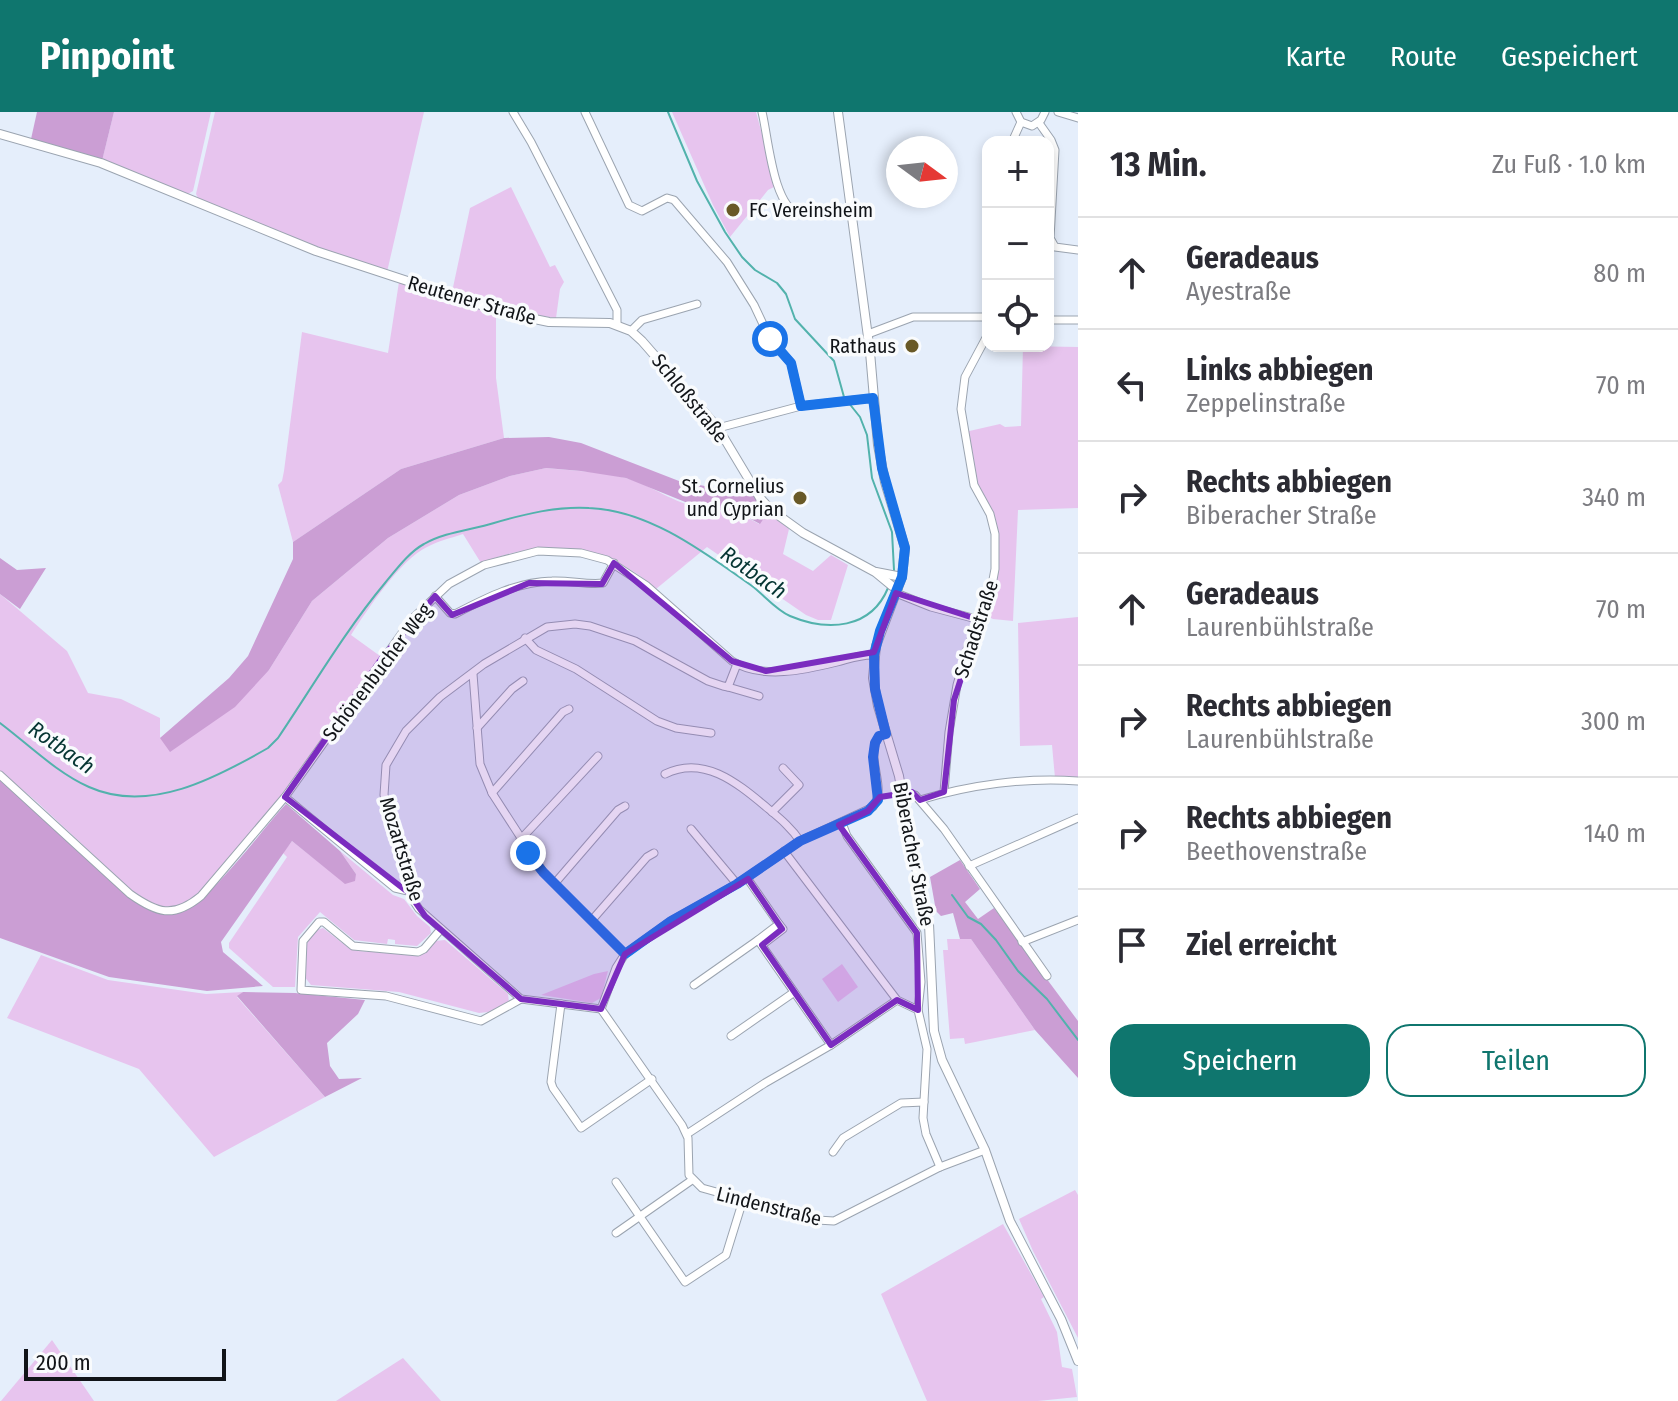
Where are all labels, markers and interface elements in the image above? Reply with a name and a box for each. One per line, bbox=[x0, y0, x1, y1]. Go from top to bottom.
text: Pinpoint bbox=[40, 33, 174, 79]
text: Karte bbox=[1285, 40, 1346, 73]
text: Route bbox=[1390, 40, 1457, 73]
text: Gespeichert bbox=[1501, 40, 1638, 73]
north arrow bbox=[886, 136, 958, 208]
map controls bbox=[982, 136, 1054, 352]
button: + bbox=[982, 136, 1054, 208]
text: 13 Min. bbox=[1110, 144, 1206, 185]
text: Zu Fuß · 1.0 km bbox=[1492, 149, 1646, 180]
place label: FC Vereinsheim bbox=[749, 198, 873, 222]
marker: FC Vereinsheim bbox=[724, 201, 742, 219]
button: − bbox=[982, 208, 1054, 280]
text: Geradeaus bbox=[1186, 240, 1319, 276]
icon: ahead bbox=[1110, 251, 1154, 295]
text: 80 m bbox=[1593, 258, 1646, 289]
street label: Reutener Straße bbox=[405, 270, 539, 330]
text: Ayestraße bbox=[1186, 276, 1291, 307]
button: locate bbox=[982, 280, 1054, 352]
route start bbox=[752, 321, 788, 357]
place label: Rathaus bbox=[830, 334, 896, 358]
marker: Rathaus bbox=[903, 337, 921, 355]
street label: Schloßstraße bbox=[647, 349, 733, 447]
text: Links abbiegen bbox=[1186, 352, 1374, 388]
icon: left bbox=[1110, 363, 1154, 407]
text: 70 m bbox=[1596, 370, 1646, 401]
text: Zeppelinstraße bbox=[1186, 388, 1346, 419]
text: Rechts abbiegen bbox=[1186, 464, 1392, 500]
place label: St. Cornelius und Cyprian bbox=[682, 474, 784, 521]
icon: right bbox=[1110, 475, 1154, 519]
text: 340 m bbox=[1582, 482, 1646, 513]
marker: St. Cornelius und Cyprian bbox=[791, 489, 809, 507]
text: Biberacher Straße bbox=[1186, 500, 1376, 531]
water label: Rotbach bbox=[716, 540, 792, 605]
text: Geradeaus bbox=[1186, 576, 1319, 612]
street label: Schadstraße bbox=[949, 577, 1003, 681]
icon: ahead bbox=[1110, 587, 1154, 631]
text: 70 m bbox=[1596, 594, 1646, 625]
street label: Schönenbucher Weg bbox=[317, 598, 437, 746]
text: Laurenbühlstraße bbox=[1186, 612, 1374, 643]
text: Rechts abbiegen bbox=[1186, 688, 1392, 724]
icon: right bbox=[1110, 699, 1154, 743]
text: 300 m bbox=[1581, 706, 1646, 737]
water label: Rotbach bbox=[24, 715, 100, 780]
text: Laurenbühlstraße bbox=[1186, 724, 1374, 755]
street label: Biberacher Straße bbox=[888, 780, 940, 928]
street label: Mozartstraße bbox=[375, 794, 429, 904]
text: Rechts abbiegen bbox=[1186, 800, 1392, 836]
icon: right bbox=[1110, 811, 1154, 855]
text: 140 m bbox=[1584, 818, 1646, 849]
route end bbox=[510, 835, 546, 871]
text: Beethovenstraße bbox=[1186, 836, 1367, 867]
icon: arrive bbox=[1110, 923, 1154, 967]
text: Ziel erreicht bbox=[1186, 927, 1337, 963]
button: Speichern bbox=[1110, 1024, 1370, 1097]
button: Teilen bbox=[1386, 1024, 1646, 1097]
street label: Lindenstraße bbox=[714, 1181, 824, 1231]
scale bar bbox=[24, 1345, 226, 1381]
text: 200 m bbox=[36, 1349, 91, 1376]

